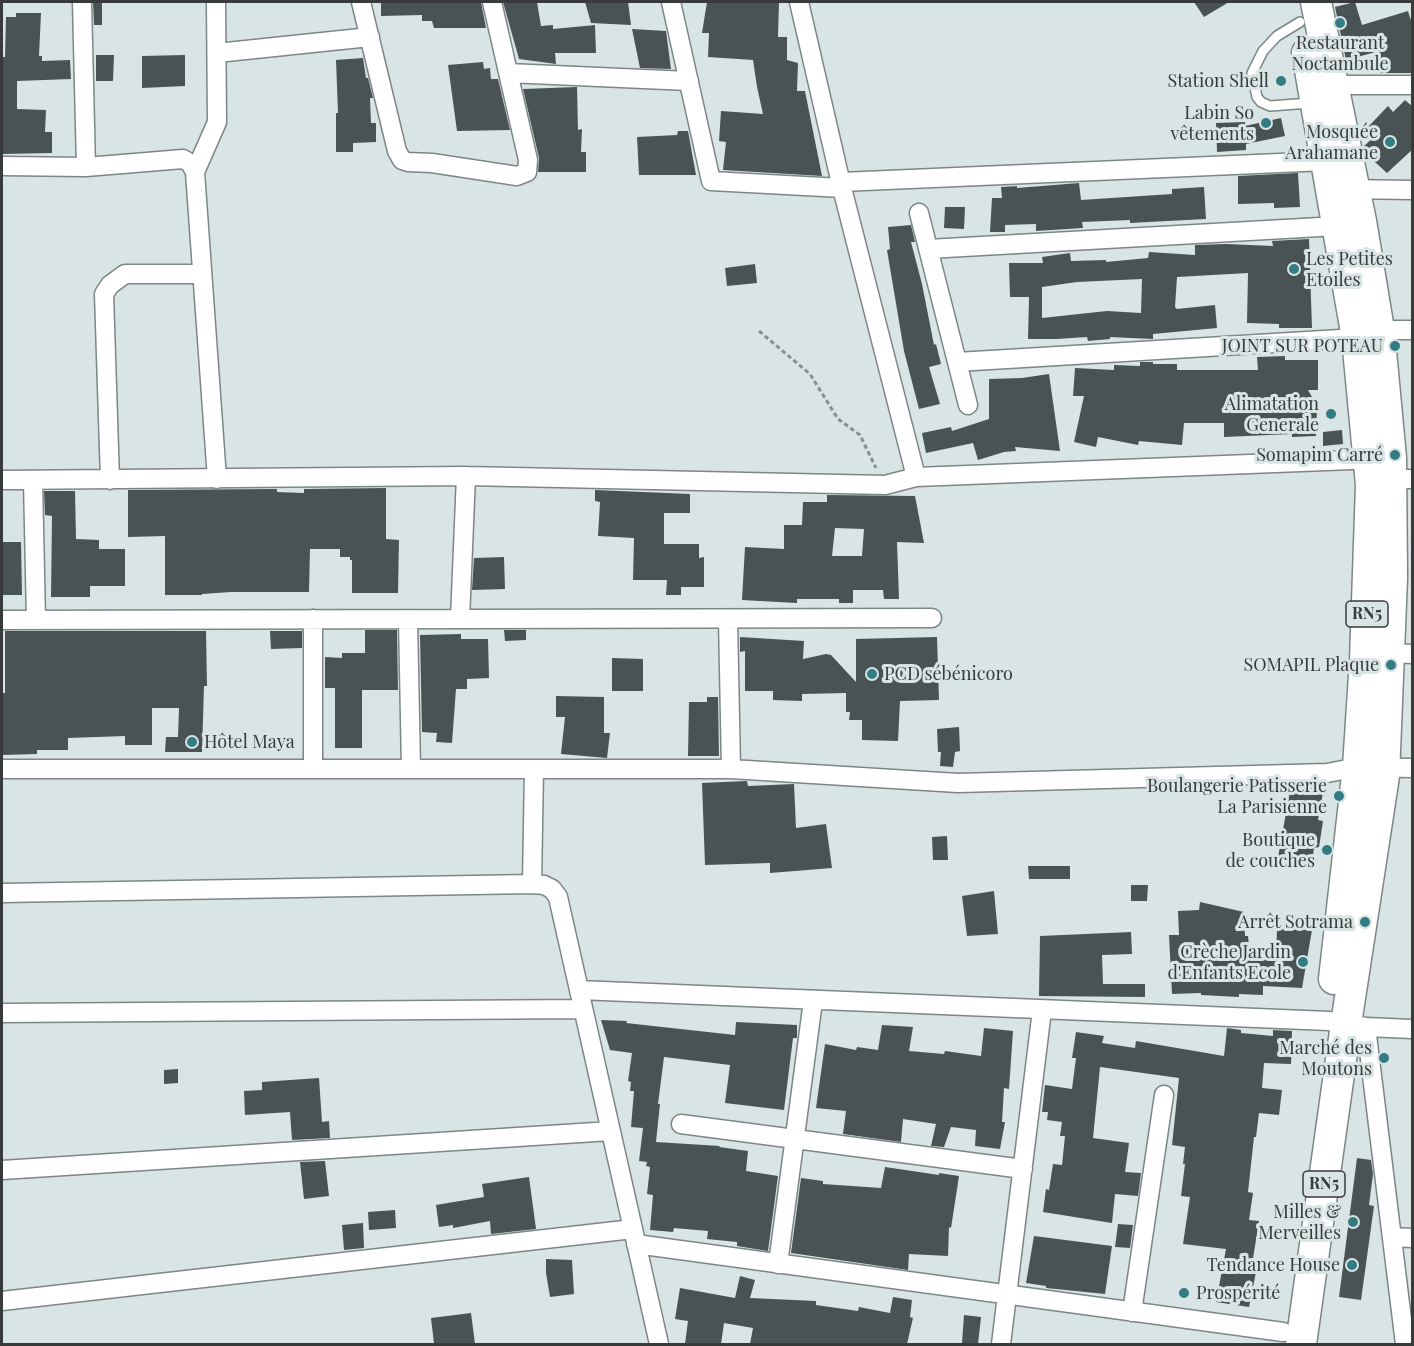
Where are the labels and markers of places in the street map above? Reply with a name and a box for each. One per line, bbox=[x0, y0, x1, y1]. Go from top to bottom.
marker: Restaurant Noctambule bbox=[1333, 16, 1347, 30]
place label: Restaurant Noctambule bbox=[1292, 32, 1388, 74]
place label: Station Shell bbox=[1167, 70, 1269, 92]
marker: Station Shell bbox=[1274, 74, 1288, 88]
place label: Labin So vêtements bbox=[1171, 102, 1254, 144]
marker: Labin So vêtements bbox=[1259, 116, 1273, 130]
place label: Mosquée Arahamane bbox=[1285, 121, 1378, 164]
marker: Mosquée Arahamane bbox=[1383, 135, 1397, 149]
place label: Les Petites Etoiles bbox=[1306, 248, 1393, 290]
marker: Les Petites Etoiles bbox=[1287, 262, 1301, 276]
place label: JOINT SUR POTEAU bbox=[1222, 335, 1383, 357]
marker: JOINT SUR POTEAU bbox=[1388, 339, 1402, 353]
place label: Alimatation Generale bbox=[1225, 393, 1319, 436]
marker: Alimatation Generale bbox=[1324, 407, 1338, 421]
place label: Somapim Carré bbox=[1256, 444, 1383, 466]
marker: Somapim Carré bbox=[1388, 448, 1402, 462]
place label: SOMAPIL Plaque bbox=[1244, 654, 1379, 676]
marker: SOMAPIL Plaque bbox=[1384, 658, 1398, 672]
place label: PCD sébénicoro bbox=[884, 663, 1013, 685]
marker: PCD sébénicoro bbox=[865, 667, 879, 681]
place label: Hôtel Maya bbox=[204, 731, 295, 753]
marker: Hôtel Maya bbox=[185, 735, 199, 749]
place label: Boulangerie Patisserie La Parisienne bbox=[1147, 775, 1327, 818]
marker: Boulangerie Patisserie La Parisienne bbox=[1332, 789, 1346, 803]
place label: Boutique de couches bbox=[1225, 829, 1315, 872]
marker: Boutique de couches bbox=[1320, 843, 1334, 857]
place label: Arrêt Sotrama bbox=[1238, 911, 1353, 933]
marker: Arrêt Sotrama bbox=[1358, 915, 1372, 929]
place label: Crèche Jardin d'Enfants Ecole bbox=[1167, 941, 1291, 984]
marker: Crèche Jardin d'Enfants Ecole bbox=[1296, 955, 1310, 969]
place label: Marché des Moutons bbox=[1279, 1037, 1372, 1080]
marker: Marché des Moutons bbox=[1377, 1051, 1391, 1065]
place label: Milles & Merveilles bbox=[1258, 1201, 1341, 1244]
marker: Milles & Merveilles bbox=[1346, 1215, 1360, 1229]
place label: Tendance House bbox=[1206, 1254, 1340, 1276]
marker: Tendance House bbox=[1345, 1258, 1359, 1272]
place label: Prospérité bbox=[1196, 1282, 1280, 1304]
marker: Prospérité bbox=[1177, 1286, 1191, 1300]

